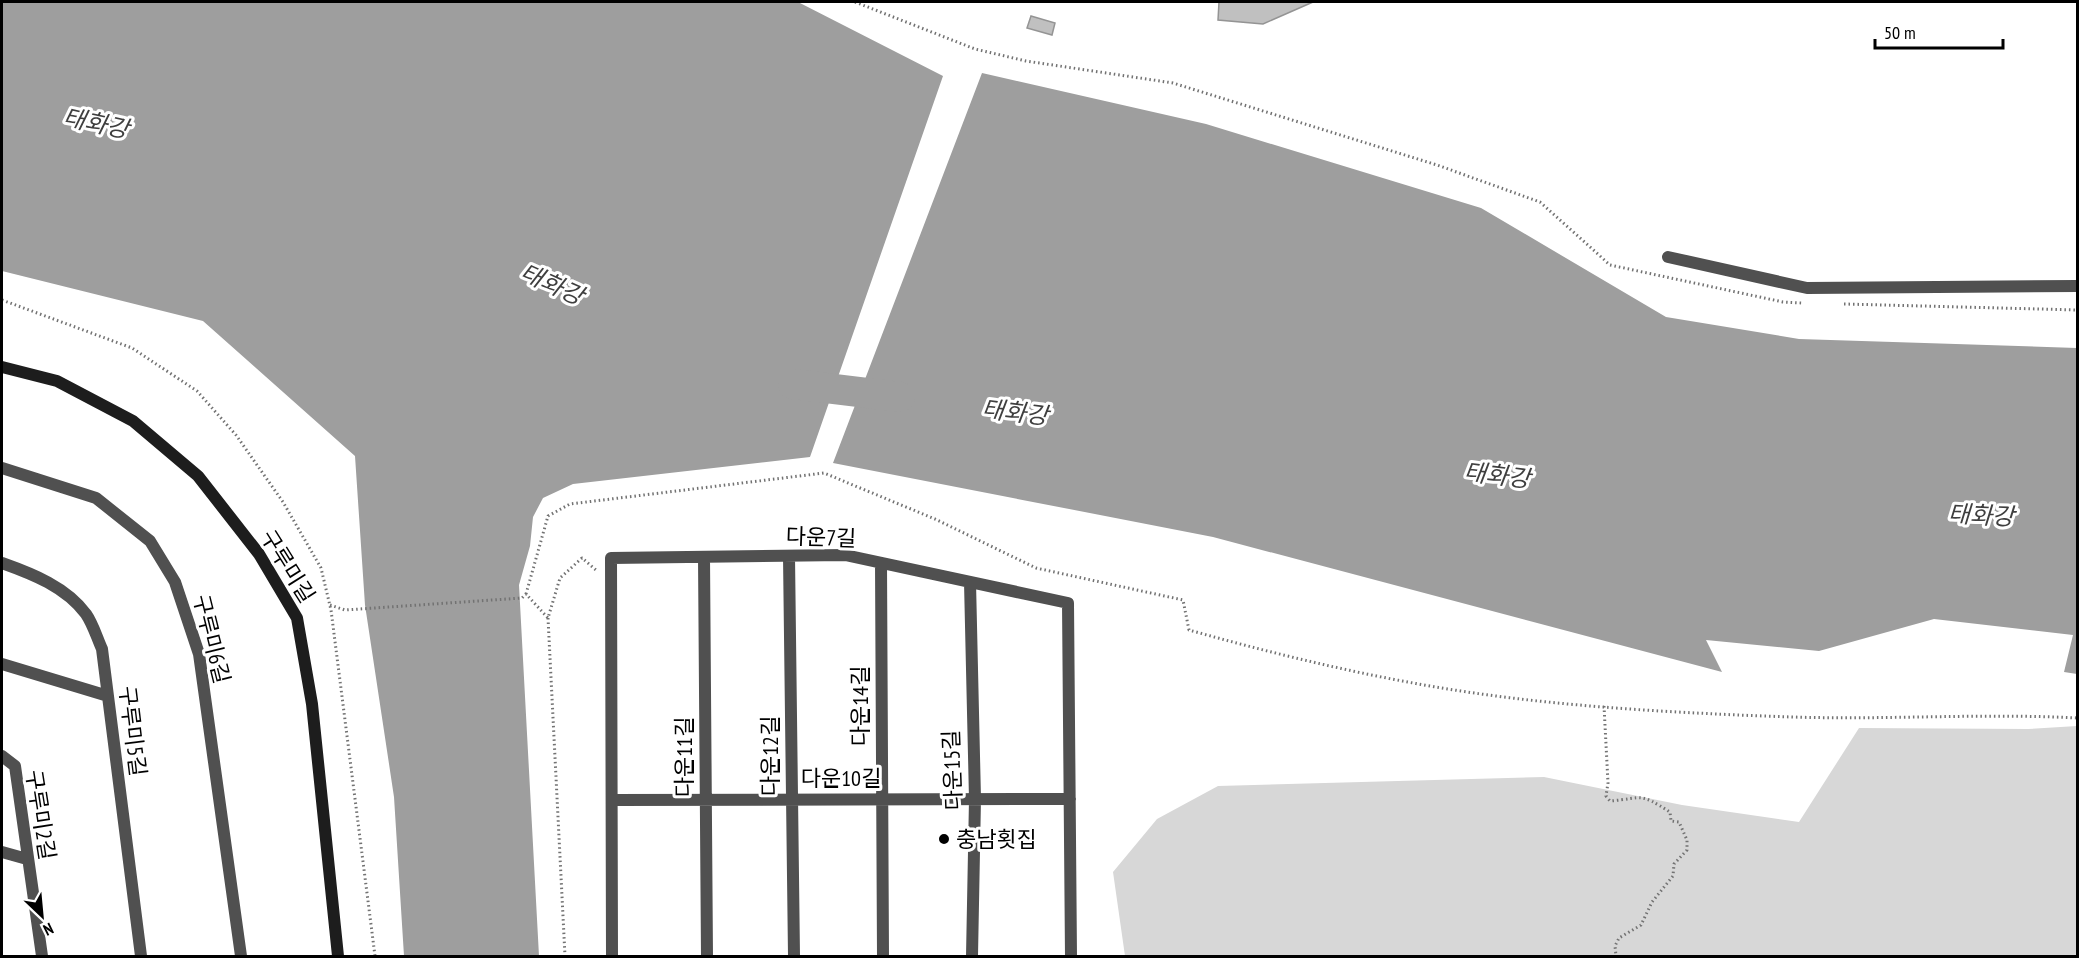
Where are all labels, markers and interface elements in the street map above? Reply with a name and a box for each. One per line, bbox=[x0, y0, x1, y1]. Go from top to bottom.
scale bar bbox=[1875, 12, 2002, 50]
text: 50 m bbox=[1884, 21, 1916, 44]
water label: 태화강 bbox=[60, 101, 134, 146]
water label: 태화강 bbox=[515, 256, 591, 313]
water label: 태화강 bbox=[980, 393, 1053, 432]
water label: 태화강 bbox=[1462, 456, 1535, 495]
water label: 태화강 bbox=[1947, 498, 2018, 532]
street label: 다운7길 bbox=[785, 522, 857, 552]
street label: 구루미길 bbox=[255, 524, 321, 608]
street label: 구루미6길 bbox=[187, 592, 237, 686]
street label: 다운14길 bbox=[846, 666, 874, 746]
street label: 구루미5길 bbox=[114, 684, 152, 778]
street label: 다운12길 bbox=[756, 716, 784, 796]
street label: 다운11길 bbox=[670, 717, 698, 797]
street label: 다운15길 bbox=[937, 729, 967, 811]
street label: 다운10길 bbox=[801, 764, 881, 792]
street label: 구루미2길 bbox=[20, 768, 62, 862]
place label: 충남횟집 bbox=[956, 825, 1037, 853]
marker: 충남횟집 bbox=[937, 832, 951, 846]
north arrow bbox=[12, 886, 72, 946]
text: N bbox=[40, 919, 57, 940]

